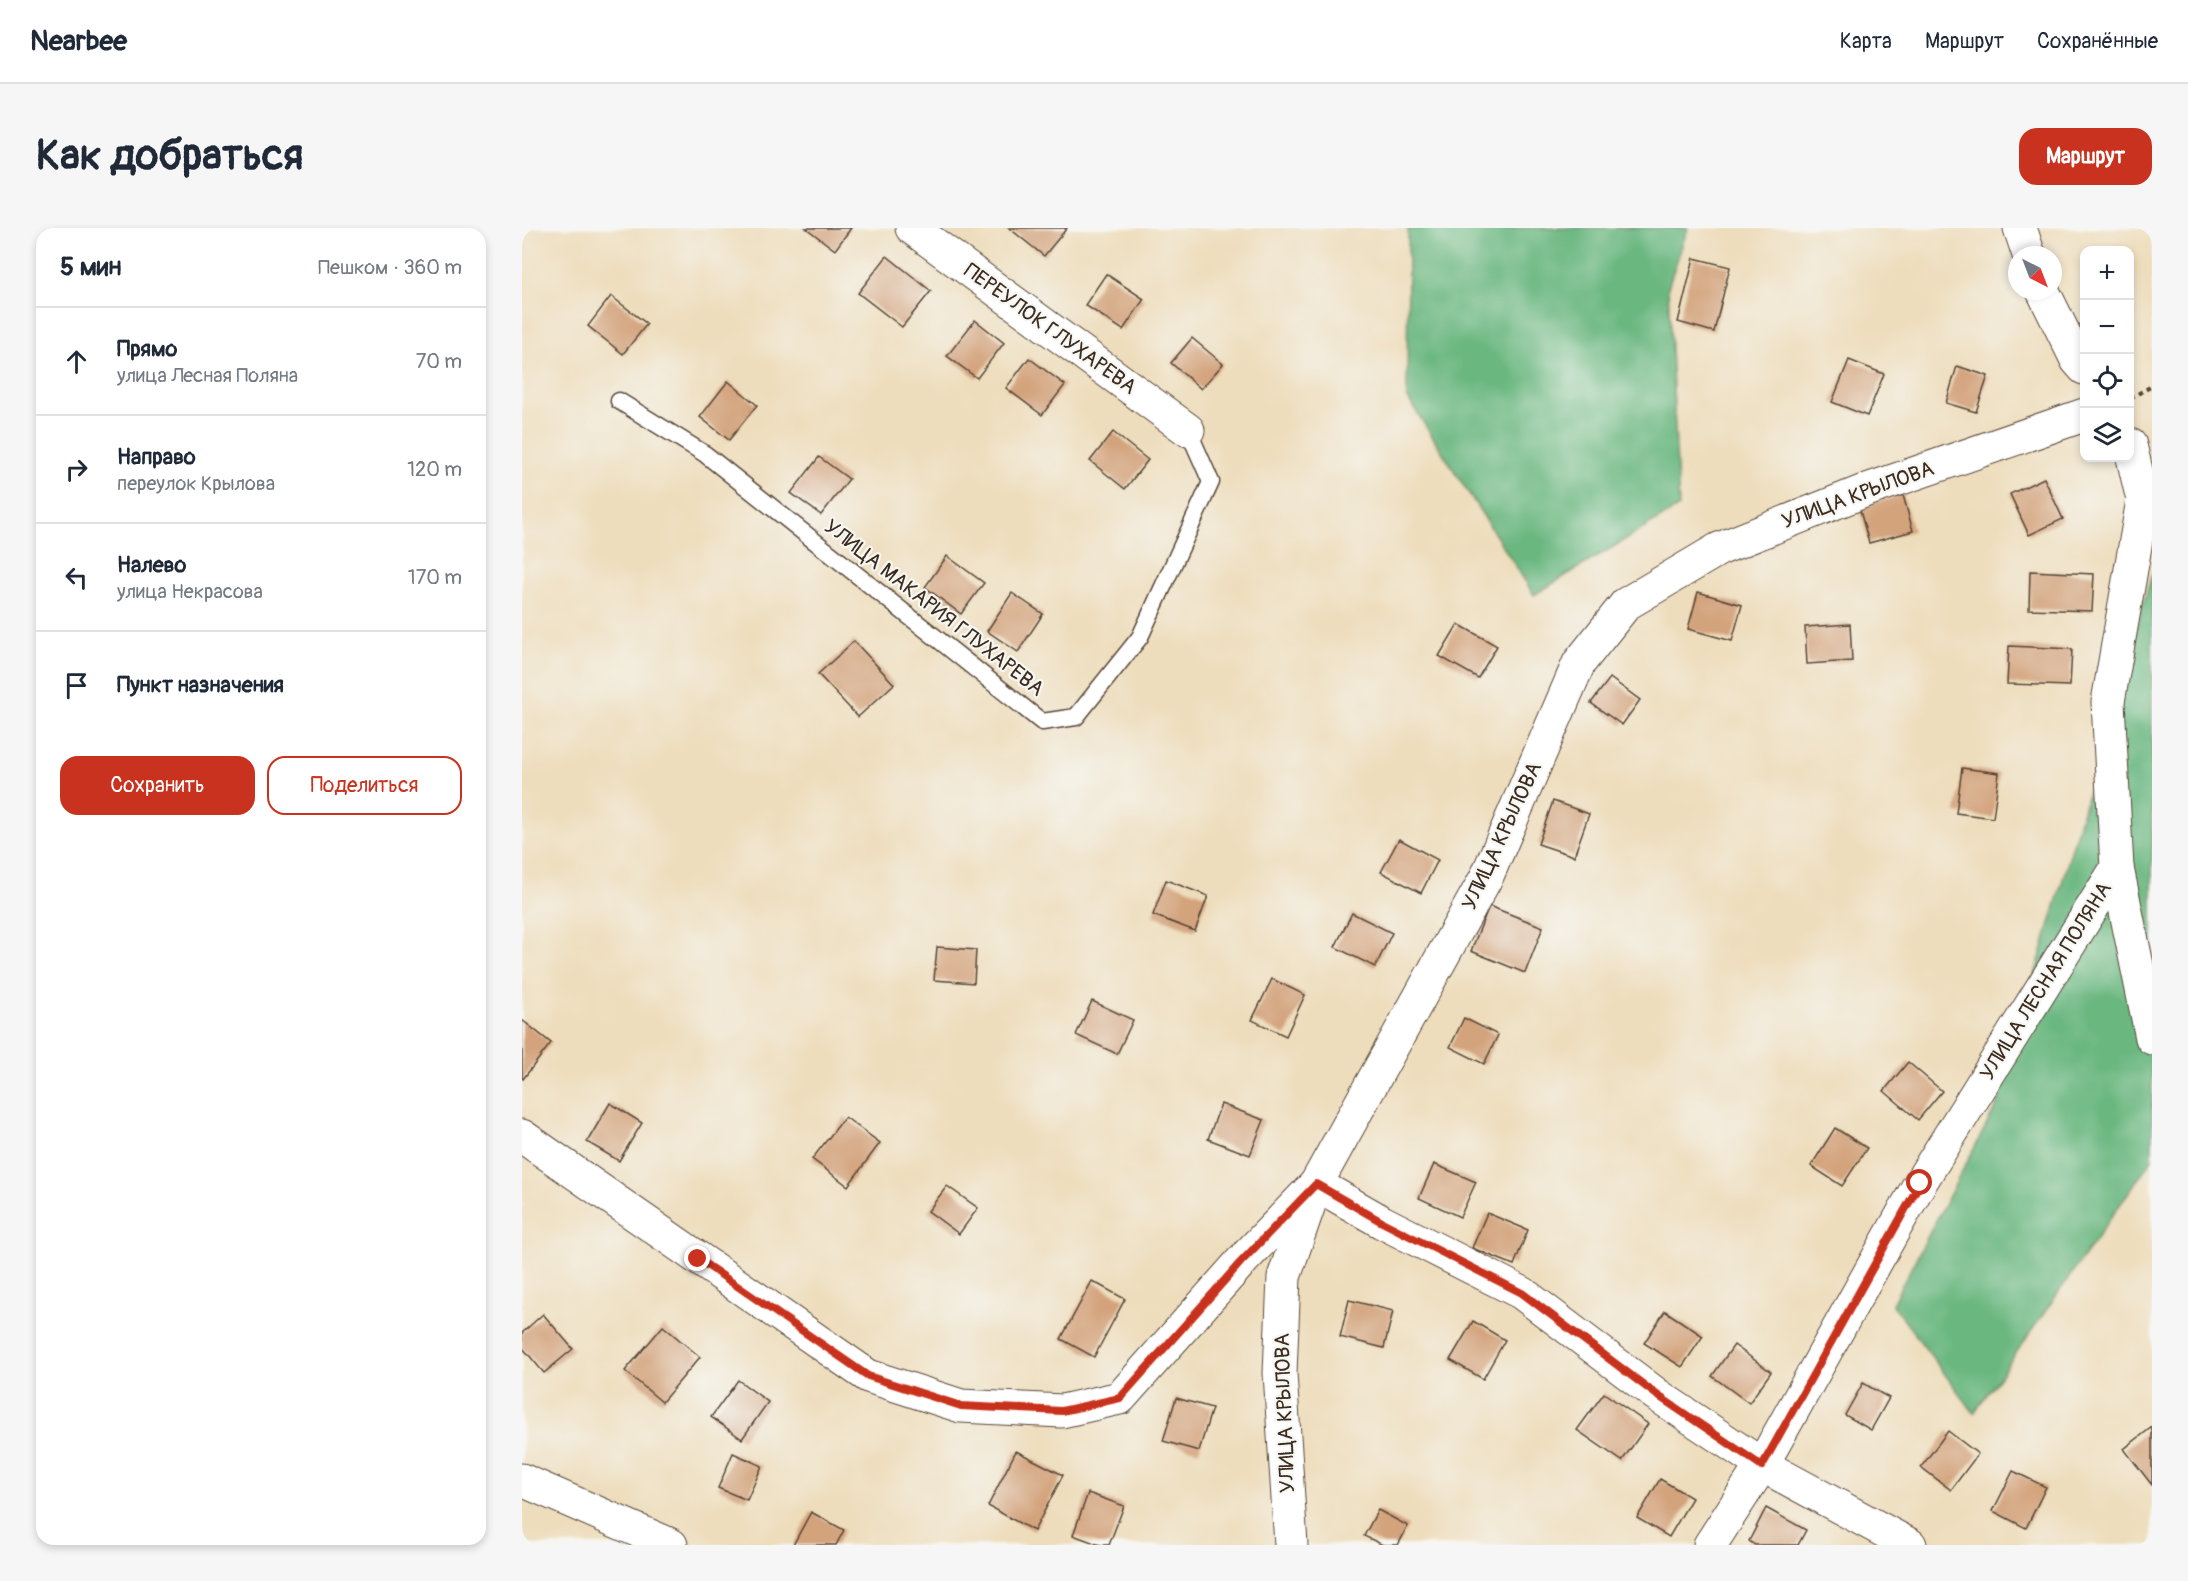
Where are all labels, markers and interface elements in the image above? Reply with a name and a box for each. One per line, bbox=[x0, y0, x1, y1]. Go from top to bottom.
text: Nearbee bbox=[30, 24, 127, 59]
text: Карта bbox=[1840, 28, 1892, 55]
text: Маршрут bbox=[1925, 28, 2004, 55]
text: Сохранённые bbox=[2037, 28, 2158, 55]
button: Маршрут bbox=[2019, 128, 2152, 185]
text: Как добраться bbox=[36, 130, 303, 182]
north arrow bbox=[2008, 246, 2062, 300]
map controls bbox=[2080, 246, 2134, 462]
button: + bbox=[2080, 246, 2134, 300]
text: 5 мин bbox=[60, 251, 121, 283]
text: Пешком · 360 m bbox=[318, 255, 462, 280]
street label: ПЕРЕУЛОК ГЛУХАРЕВА bbox=[958, 257, 1142, 401]
button: − bbox=[2080, 300, 2134, 354]
text: Прямо bbox=[117, 335, 177, 363]
icon: ahead bbox=[60, 345, 93, 378]
text: 70 m bbox=[416, 349, 462, 374]
button: locate bbox=[2080, 354, 2134, 408]
text: улица Лесная Поляна bbox=[117, 363, 298, 388]
button: layers bbox=[2080, 408, 2134, 462]
text: Направо bbox=[117, 443, 196, 471]
icon: right bbox=[60, 453, 93, 486]
street label: УЛИЦА КРЫЛОВА bbox=[1778, 455, 1938, 535]
text: 120 m bbox=[407, 457, 462, 482]
text: переулок Крылова bbox=[117, 471, 275, 496]
street label: УЛИЦА МАКАРИЯ ГЛУХАРЕВА bbox=[818, 514, 1050, 702]
text: Налево bbox=[117, 551, 186, 579]
icon: left bbox=[60, 561, 93, 594]
text: 170 m bbox=[408, 565, 462, 590]
text: улица Некрасова bbox=[117, 579, 263, 604]
icon: arrive bbox=[60, 669, 93, 702]
text: Пункт назначения bbox=[117, 671, 284, 699]
button: Сохранить bbox=[60, 756, 255, 815]
button: Поделиться bbox=[267, 756, 462, 815]
street label: УЛИЦА КРЫЛОВА bbox=[1456, 758, 1548, 914]
street label: УЛИЦА ЛЕСНАЯ ПОЛЯНА bbox=[1974, 877, 2118, 1085]
route start bbox=[1906, 1169, 1932, 1195]
route end bbox=[684, 1245, 710, 1271]
street label: УЛИЦА КРЫЛОВА bbox=[1269, 1333, 1301, 1493]

